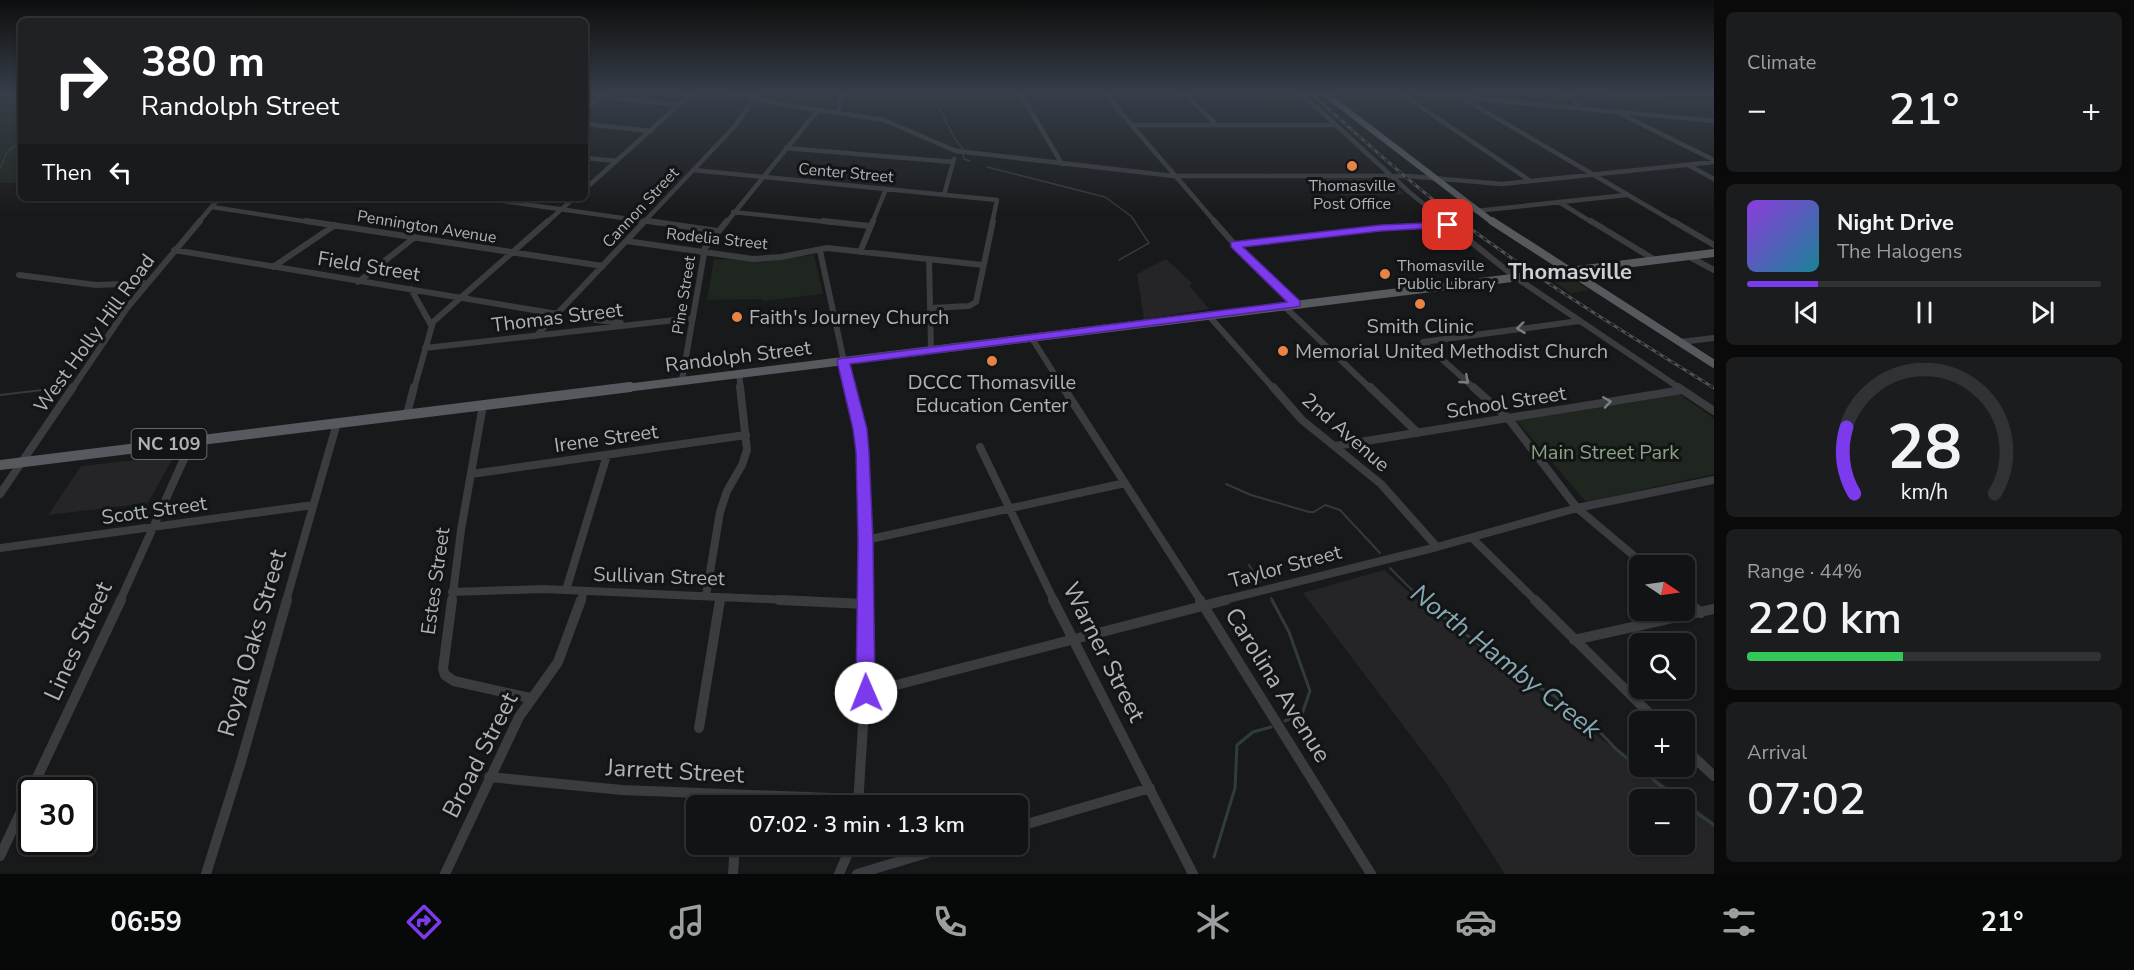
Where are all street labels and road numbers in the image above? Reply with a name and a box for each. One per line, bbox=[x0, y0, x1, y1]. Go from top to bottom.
street label: Center Street bbox=[797, 158, 895, 188]
street label: Cannon Street bbox=[598, 162, 684, 253]
street label: Pennington Avenue bbox=[356, 205, 498, 249]
street label: Rodelia Street bbox=[665, 223, 769, 255]
street label: Field Street bbox=[316, 245, 423, 288]
street label: West Holly Hill Road bbox=[28, 249, 161, 418]
street label: Pine Street bbox=[667, 254, 701, 336]
street label: Thomas Street bbox=[490, 296, 625, 339]
street label: Randolph Street bbox=[664, 334, 814, 379]
street label: School Street bbox=[1444, 380, 1569, 425]
street label: 2nd Avenue bbox=[1296, 387, 1395, 478]
street label: Irene Street bbox=[552, 418, 661, 459]
road number: NC 109 bbox=[132, 429, 207, 459]
street label: Scott Street bbox=[100, 490, 209, 531]
street label: Estes Street bbox=[415, 525, 457, 636]
street label: Taylor Street bbox=[1226, 538, 1345, 594]
street label: Royal Oaks Street bbox=[210, 545, 294, 740]
street label: Sullivan Street bbox=[593, 561, 726, 592]
street label: Lines Street bbox=[36, 576, 120, 706]
street label: Warner Street bbox=[1055, 577, 1153, 728]
street label: Carolina Avenue bbox=[1217, 601, 1339, 769]
street label: Broad Street bbox=[435, 686, 525, 823]
street label: Jarrett Street bbox=[604, 751, 746, 791]

